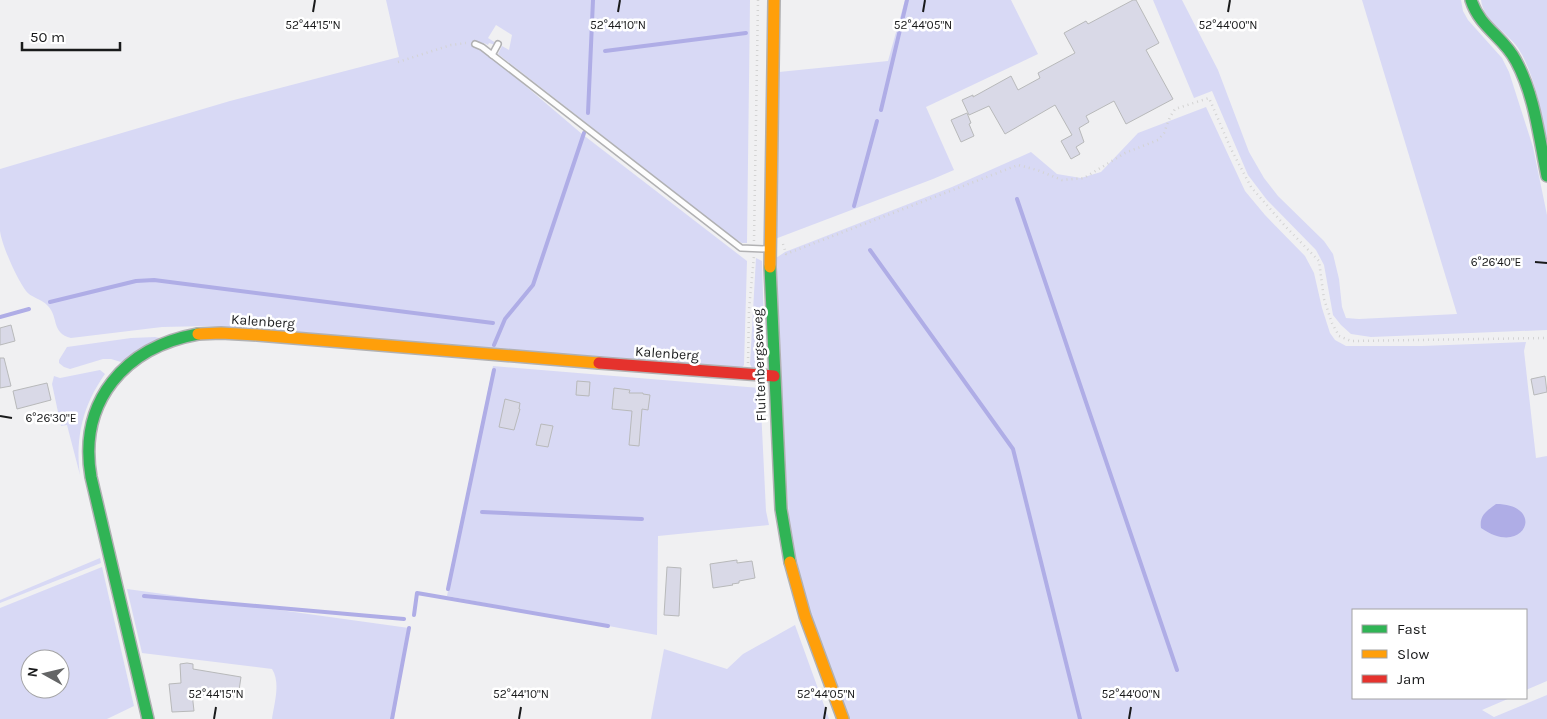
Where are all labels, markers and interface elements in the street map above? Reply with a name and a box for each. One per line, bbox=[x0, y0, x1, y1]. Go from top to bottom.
text: 52°44'15"N bbox=[285, 18, 341, 32]
text: 52°44'10"N bbox=[590, 18, 646, 32]
text: 52°44'05"N bbox=[894, 18, 952, 32]
text: 52°44'00"N bbox=[1199, 18, 1257, 32]
scale bar bbox=[22, 20, 120, 52]
text: 50 m bbox=[30, 28, 65, 46]
text: 6°26'40"E bbox=[1471, 255, 1521, 269]
street label: Fluitenbergseweg bbox=[749, 308, 770, 422]
street label: Kalenberg bbox=[230, 311, 296, 332]
street label: Kalenberg bbox=[634, 343, 700, 364]
text: 6°26'30"E bbox=[25, 411, 77, 425]
legend bbox=[1352, 609, 1527, 699]
text: Fast bbox=[1397, 620, 1427, 638]
text: Slow bbox=[1397, 645, 1429, 663]
north arrow bbox=[20, 649, 70, 699]
text: N bbox=[24, 666, 42, 678]
text: Jam bbox=[1397, 670, 1425, 688]
text: 52°44'15"N bbox=[188, 687, 244, 701]
text: 52°44'10"N bbox=[493, 687, 549, 701]
text: 52°44'05"N bbox=[797, 687, 855, 701]
text: 52°44'00"N bbox=[1102, 687, 1160, 701]

